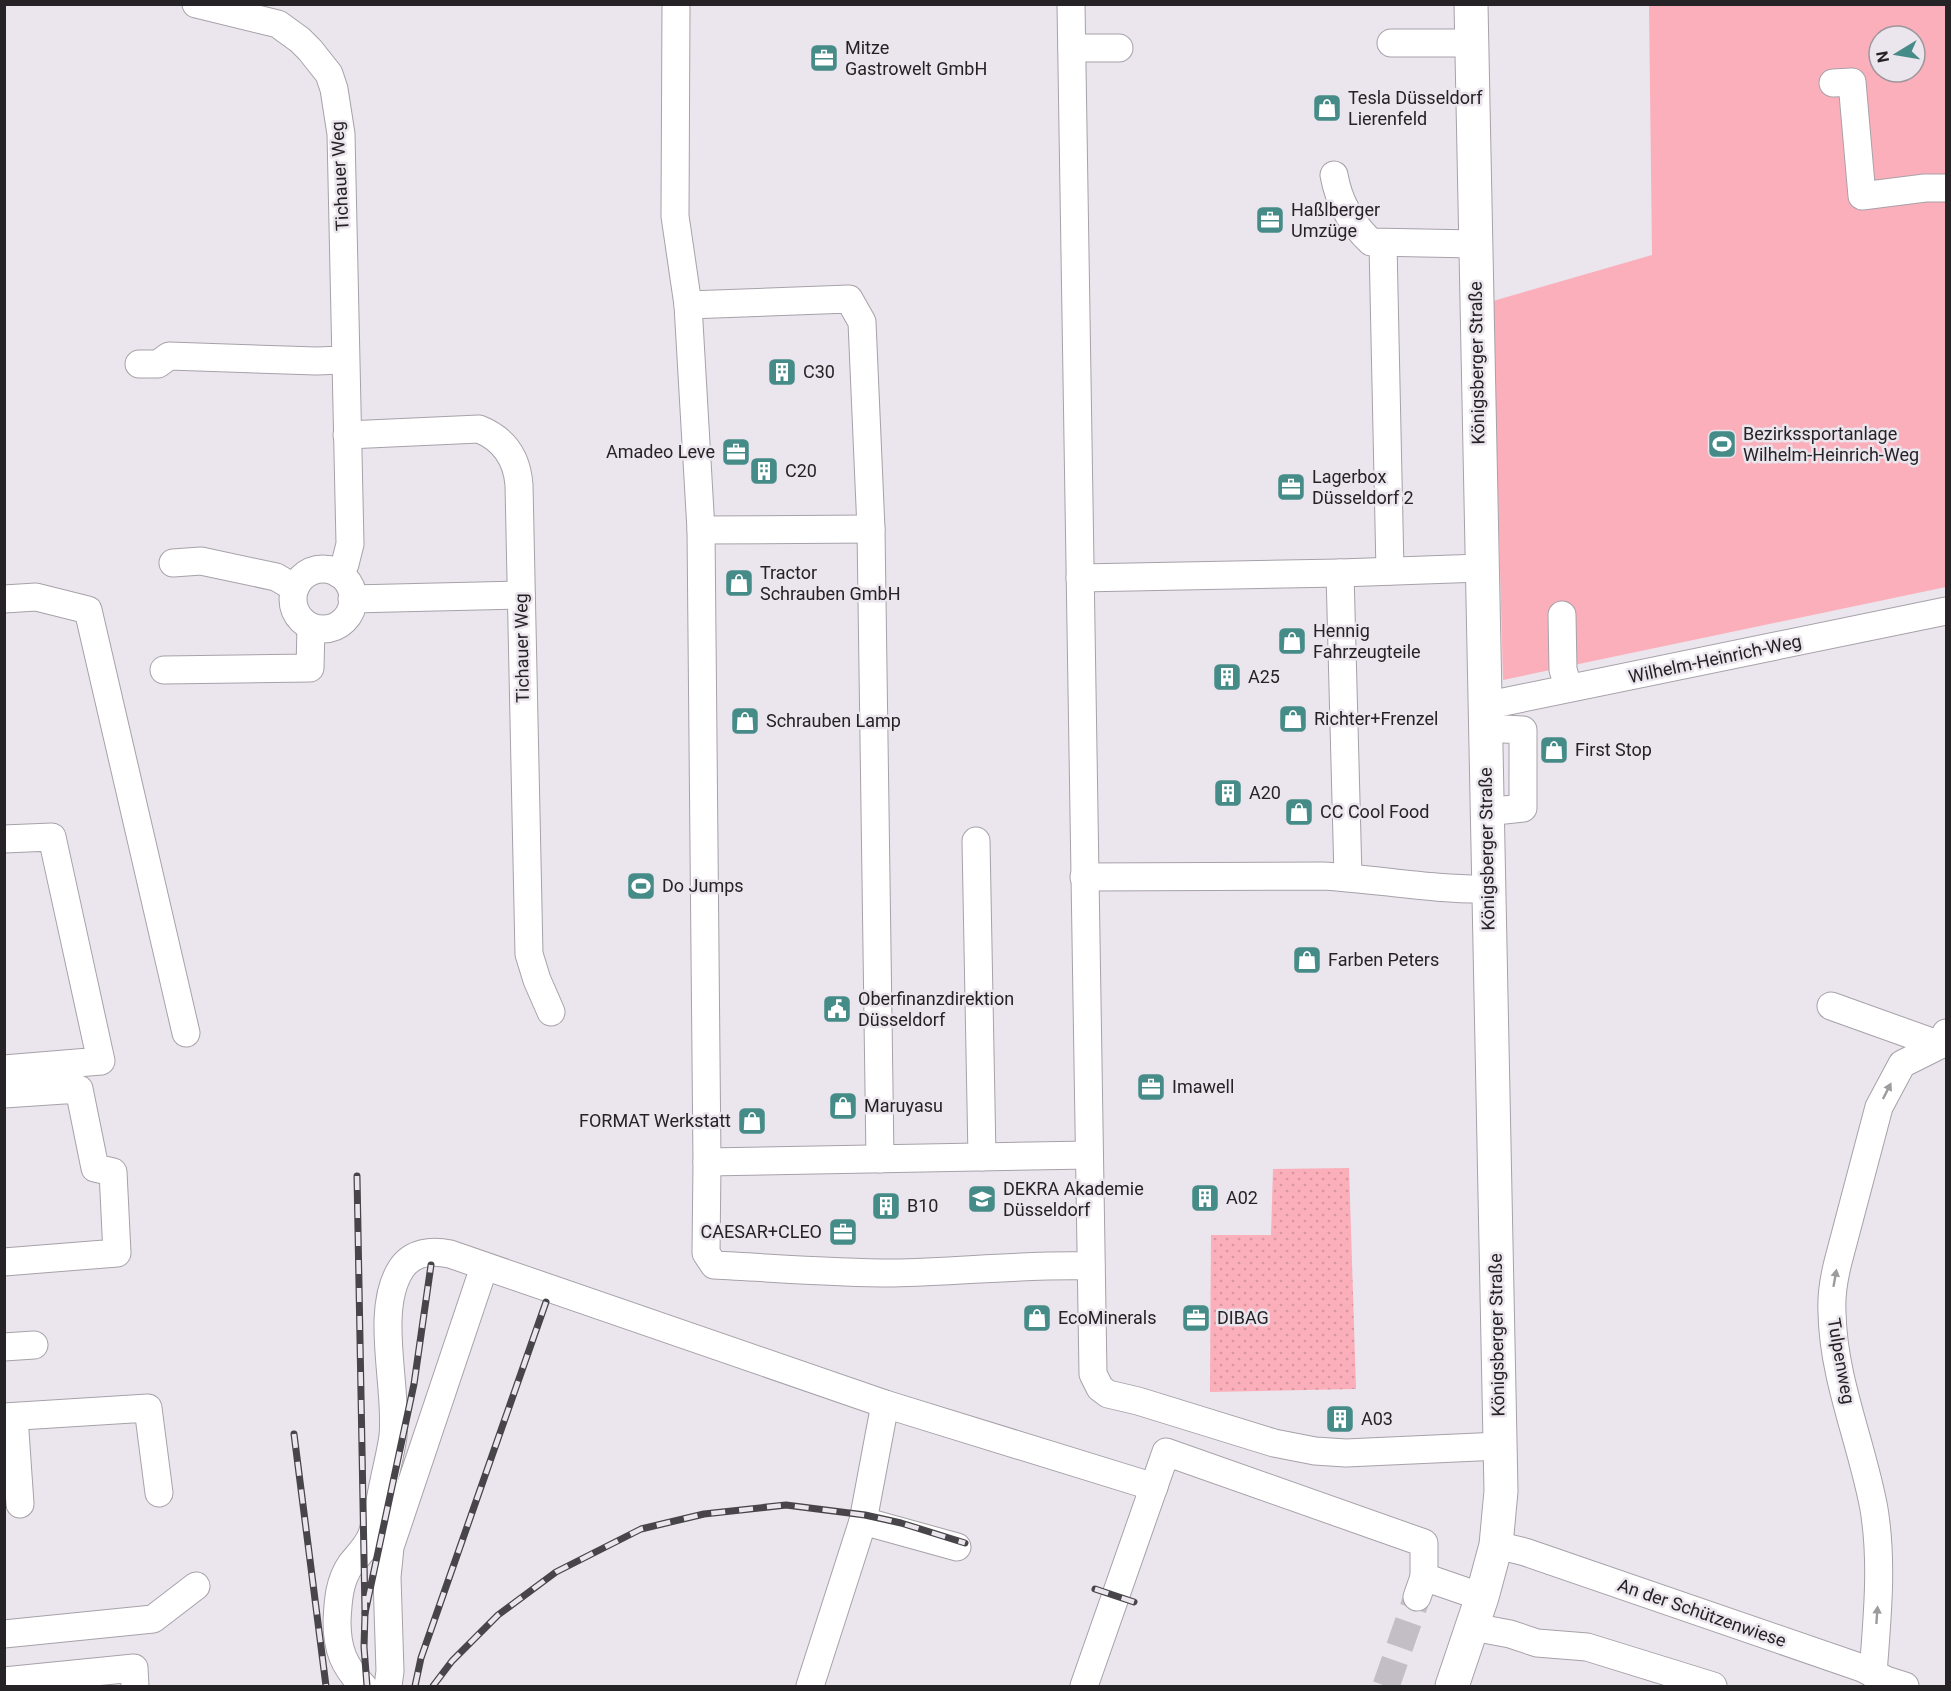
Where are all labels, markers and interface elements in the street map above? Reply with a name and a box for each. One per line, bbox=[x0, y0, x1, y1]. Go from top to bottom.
north arrow bbox=[1867, 24, 1927, 84]
place label: Mitze Gastrowelt GmbH bbox=[845, 37, 987, 79]
office icon: Mitze Gastrowelt GmbH bbox=[808, 42, 840, 74]
text: N bbox=[1872, 49, 1893, 64]
place label: Tesla Düsseldorf Lierenfeld bbox=[1348, 87, 1483, 129]
shop icon: Tesla Düsseldorf Lierenfeld bbox=[1311, 92, 1343, 124]
street label: Tichauer Weg bbox=[326, 121, 353, 231]
place label: Haßlberger Umzüge bbox=[1291, 199, 1380, 241]
office icon: Haßlberger Umzüge bbox=[1254, 204, 1286, 236]
street label: Königsberger Straße bbox=[1465, 281, 1488, 445]
building icon: C30 bbox=[766, 356, 798, 388]
place label: C30 bbox=[803, 361, 835, 382]
place label: Bezirkssportanlage Wilhelm-Heinrich-Weg bbox=[1743, 423, 1919, 465]
sports icon: Bezirkssportanlage Wilhelm-Heinrich-Weg bbox=[1706, 428, 1738, 460]
office icon: Amadeo Leve bbox=[720, 436, 752, 468]
place label: Amadeo Leve bbox=[606, 441, 715, 462]
building icon: C20 bbox=[748, 455, 780, 487]
place label: C20 bbox=[785, 460, 817, 481]
place label: Lagerbox Düsseldorf 2 bbox=[1312, 466, 1414, 508]
office icon: Lagerbox Düsseldorf 2 bbox=[1275, 471, 1307, 503]
place label: Tractor Schrauben GmbH bbox=[760, 562, 901, 604]
shop icon: Tractor Schrauben GmbH bbox=[723, 567, 755, 599]
street label: Tichauer Weg bbox=[510, 593, 533, 703]
place label: Hennig Fahrzeugteile bbox=[1313, 620, 1421, 662]
shop icon: Hennig Fahrzeugteile bbox=[1276, 625, 1308, 657]
street label: Wilhelm-Heinrich-Weg bbox=[1627, 630, 1803, 687]
building icon: A25 bbox=[1211, 661, 1243, 693]
place label: A25 bbox=[1248, 666, 1280, 687]
shop icon: Richter+Frenzel bbox=[1277, 703, 1309, 735]
shop icon: Schrauben Lamp bbox=[729, 705, 761, 737]
place label: Richter+Frenzel bbox=[1314, 708, 1438, 729]
place label: Schrauben Lamp bbox=[766, 710, 901, 731]
shop icon: First Stop bbox=[1538, 734, 1570, 766]
place label: First Stop bbox=[1575, 739, 1652, 760]
street label: Königsberger Straße bbox=[1475, 767, 1498, 931]
building icon: A20 bbox=[1212, 777, 1244, 809]
place label: A20 bbox=[1249, 782, 1281, 803]
shop icon: CC Cool Food bbox=[1283, 796, 1315, 828]
place label: CC Cool Food bbox=[1320, 801, 1429, 822]
sports icon: Do Jumps bbox=[625, 870, 657, 902]
place label: Do Jumps bbox=[662, 875, 744, 896]
shop icon: Farben Peters bbox=[1291, 944, 1323, 976]
place label: Farben Peters bbox=[1328, 949, 1439, 970]
place label: Oberfinanzdirektion Düsseldorf bbox=[858, 988, 1014, 1030]
public building icon: Oberfinanzdirektion Düsseldorf bbox=[821, 993, 853, 1025]
office icon: Imawell bbox=[1135, 1071, 1167, 1103]
place label: Imawell bbox=[1172, 1076, 1234, 1097]
one-way arrow bbox=[1881, 1082, 1891, 1100]
shop icon: Maruyasu bbox=[827, 1090, 859, 1122]
place label: Maruyasu bbox=[864, 1095, 943, 1116]
shop icon: FORMAT Werkstatt bbox=[736, 1105, 768, 1137]
place label: FORMAT Werkstatt bbox=[579, 1110, 731, 1131]
place label: DEKRA Akademie Düsseldorf bbox=[1003, 1178, 1144, 1220]
building icon: A02 bbox=[1189, 1182, 1221, 1214]
school or university icon: DEKRA Akademie Düsseldorf bbox=[966, 1183, 998, 1215]
place label: A02 bbox=[1226, 1187, 1258, 1208]
building icon: B10 bbox=[870, 1190, 902, 1222]
place label: B10 bbox=[907, 1195, 938, 1216]
office icon: CAESAR+CLEO bbox=[827, 1216, 859, 1248]
place label: CAESAR+CLEO bbox=[701, 1221, 822, 1242]
street label: Königsberger Straße bbox=[1485, 1253, 1508, 1417]
one-way arrow bbox=[1830, 1269, 1839, 1288]
shop icon: EcoMinerals bbox=[1021, 1302, 1053, 1334]
office icon: DIBAG bbox=[1180, 1302, 1212, 1334]
place label: EcoMinerals bbox=[1058, 1307, 1157, 1328]
place label: DIBAG bbox=[1217, 1307, 1269, 1328]
street label: Tulpenweg bbox=[1824, 1316, 1859, 1406]
building icon: A03 bbox=[1324, 1403, 1356, 1435]
place label: A03 bbox=[1361, 1408, 1393, 1429]
street label: An der Schützenwiese bbox=[1615, 1574, 1789, 1651]
one-way arrow bbox=[1872, 1606, 1882, 1625]

